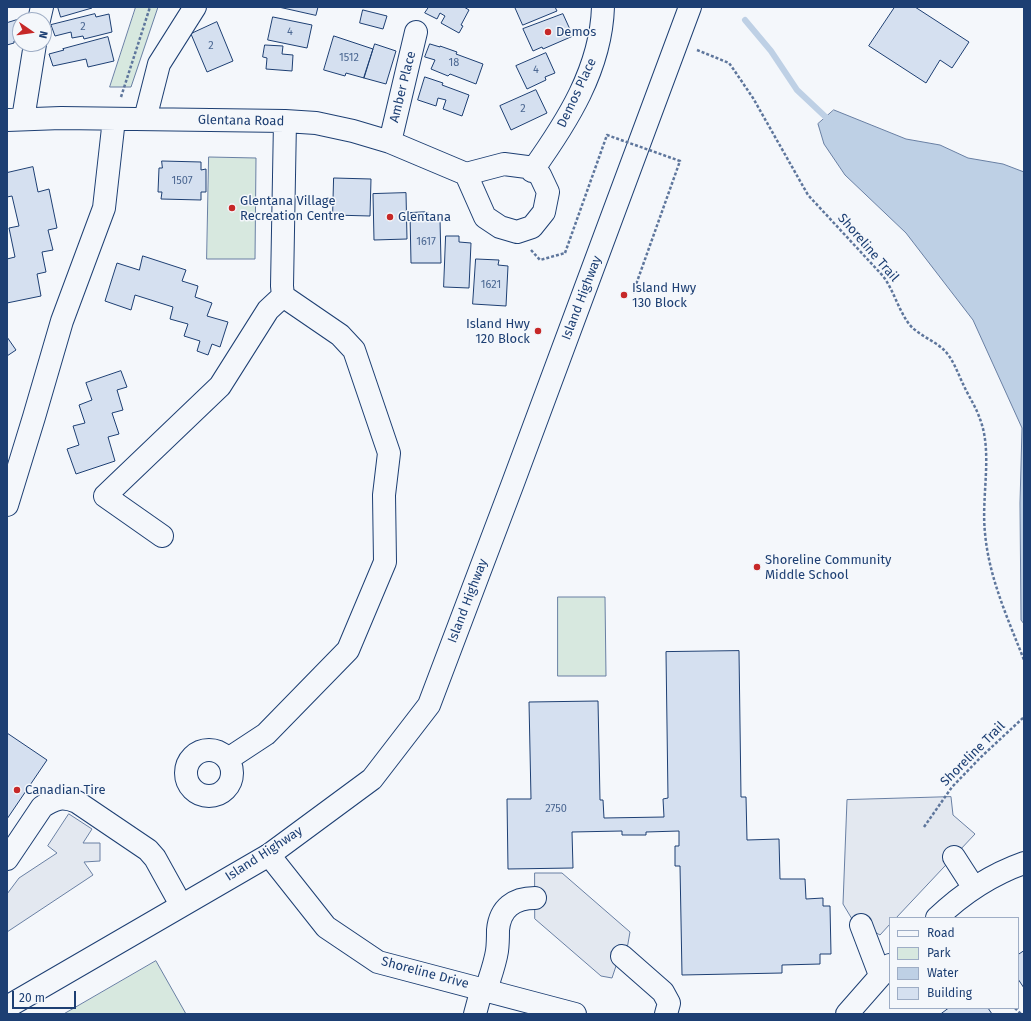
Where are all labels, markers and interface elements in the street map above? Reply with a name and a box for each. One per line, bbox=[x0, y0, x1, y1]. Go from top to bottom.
north arrow bbox=[12, 12, 52, 52]
house number: 2 bbox=[80, 20, 86, 34]
place label: Demos bbox=[556, 24, 596, 40]
house number: 4 bbox=[287, 25, 293, 39]
marker: Demos bbox=[543, 27, 553, 37]
text: N bbox=[36, 30, 50, 40]
house number: 2 bbox=[208, 39, 214, 53]
street label: Amber Place bbox=[387, 50, 419, 124]
house number: 1512 bbox=[339, 51, 359, 65]
house number: 18 bbox=[449, 56, 459, 70]
street label: Demos Place bbox=[554, 56, 600, 130]
house number: 4 bbox=[533, 63, 539, 77]
house number: 2 bbox=[520, 102, 526, 116]
street label: Glentana Road bbox=[198, 112, 284, 130]
house number: 1507 bbox=[171, 174, 193, 188]
place label: Glentana Village Recreation Centre bbox=[240, 193, 345, 224]
marker: Glentana Village Recreation Centre bbox=[227, 203, 237, 213]
place label: Glentana bbox=[398, 209, 451, 225]
street label: Shoreline Trail bbox=[834, 211, 902, 285]
marker: Glentana bbox=[385, 212, 395, 222]
house number: 1617 bbox=[416, 235, 436, 249]
street label: Island Highway bbox=[559, 254, 605, 342]
house number: 1621 bbox=[481, 278, 501, 292]
place label: Island Hwy 130 Block bbox=[632, 280, 696, 311]
marker: Island Hwy 130 Block bbox=[619, 290, 629, 300]
place label: Island Hwy 120 Block bbox=[466, 316, 530, 347]
marker: Island Hwy 120 Block bbox=[533, 326, 543, 336]
place label: Shoreline Community Middle School bbox=[765, 552, 891, 583]
street label: Island Highway bbox=[445, 557, 491, 645]
marker: Shoreline Community Middle School bbox=[752, 562, 762, 572]
street label: Shoreline Trail bbox=[937, 718, 1009, 790]
place label: Canadian Tire bbox=[25, 782, 106, 798]
marker: Canadian Tire bbox=[12, 785, 22, 795]
house number: 2750 bbox=[545, 802, 567, 816]
street label: Island Highway bbox=[222, 823, 306, 885]
legend bbox=[889, 917, 1019, 1009]
text: Road bbox=[927, 926, 955, 940]
text: Park bbox=[927, 946, 951, 960]
street label: Shoreline Drive bbox=[379, 954, 471, 992]
text: Water bbox=[927, 966, 958, 980]
scale bar bbox=[14, 983, 78, 1009]
text: Building bbox=[927, 986, 972, 1000]
text: 20 m bbox=[19, 991, 45, 1005]

